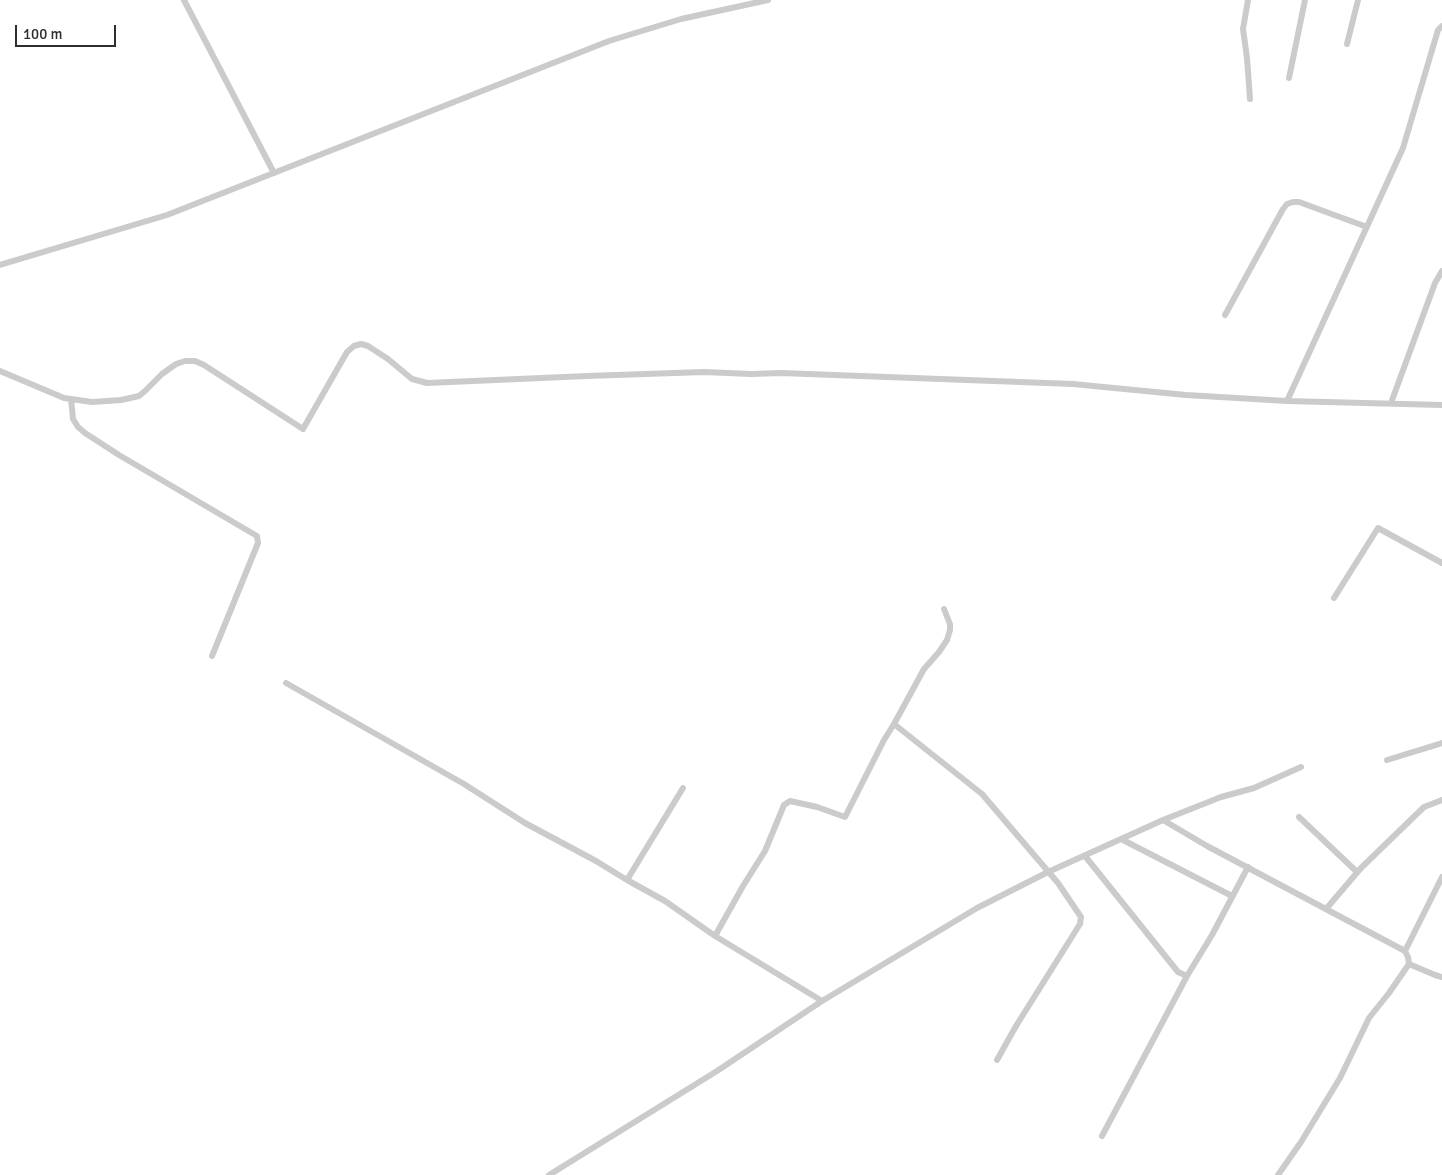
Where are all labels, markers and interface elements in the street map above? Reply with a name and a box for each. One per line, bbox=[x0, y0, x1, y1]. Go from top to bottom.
scale bar bbox=[18, 15, 119, 47]
text: 100 m bbox=[23, 25, 63, 43]

